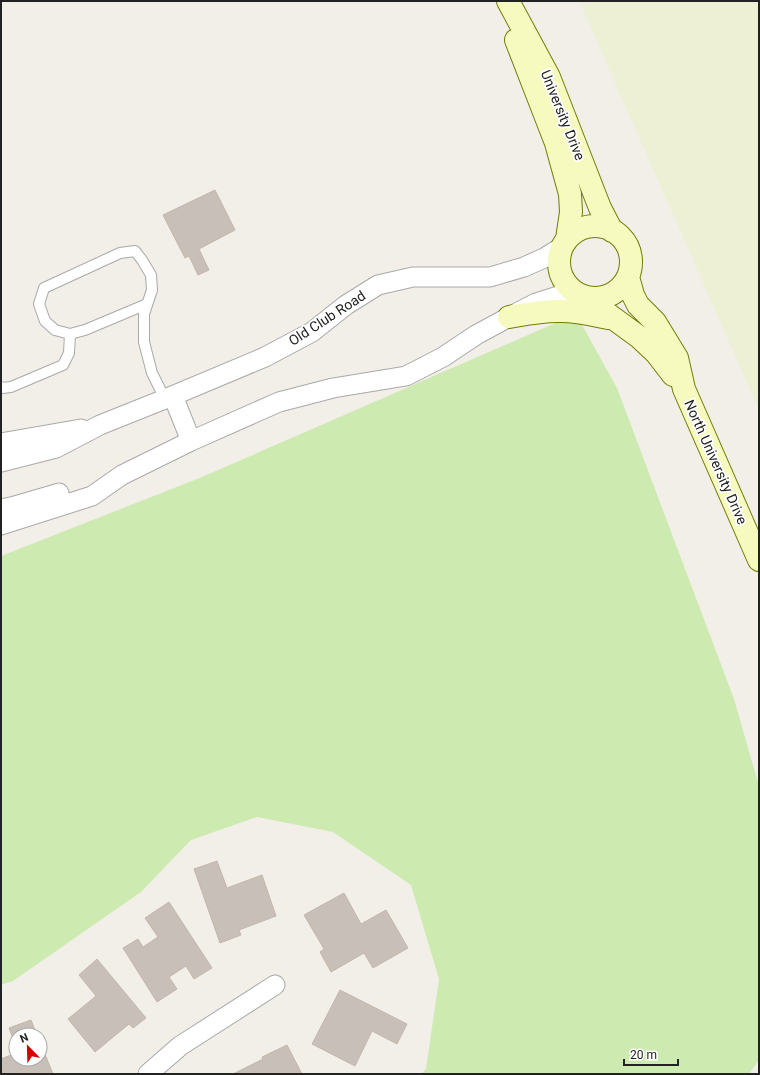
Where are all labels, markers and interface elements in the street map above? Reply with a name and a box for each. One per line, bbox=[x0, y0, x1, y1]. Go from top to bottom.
street label: University Drive bbox=[538, 68, 588, 162]
street label: Old Club Road bbox=[286, 287, 368, 349]
street label: North University Drive bbox=[681, 397, 751, 527]
north arrow bbox=[8, 1027, 48, 1067]
text: N bbox=[18, 1031, 31, 1046]
scale bar bbox=[624, 1041, 678, 1067]
text: 20 m bbox=[630, 1048, 657, 1062]

